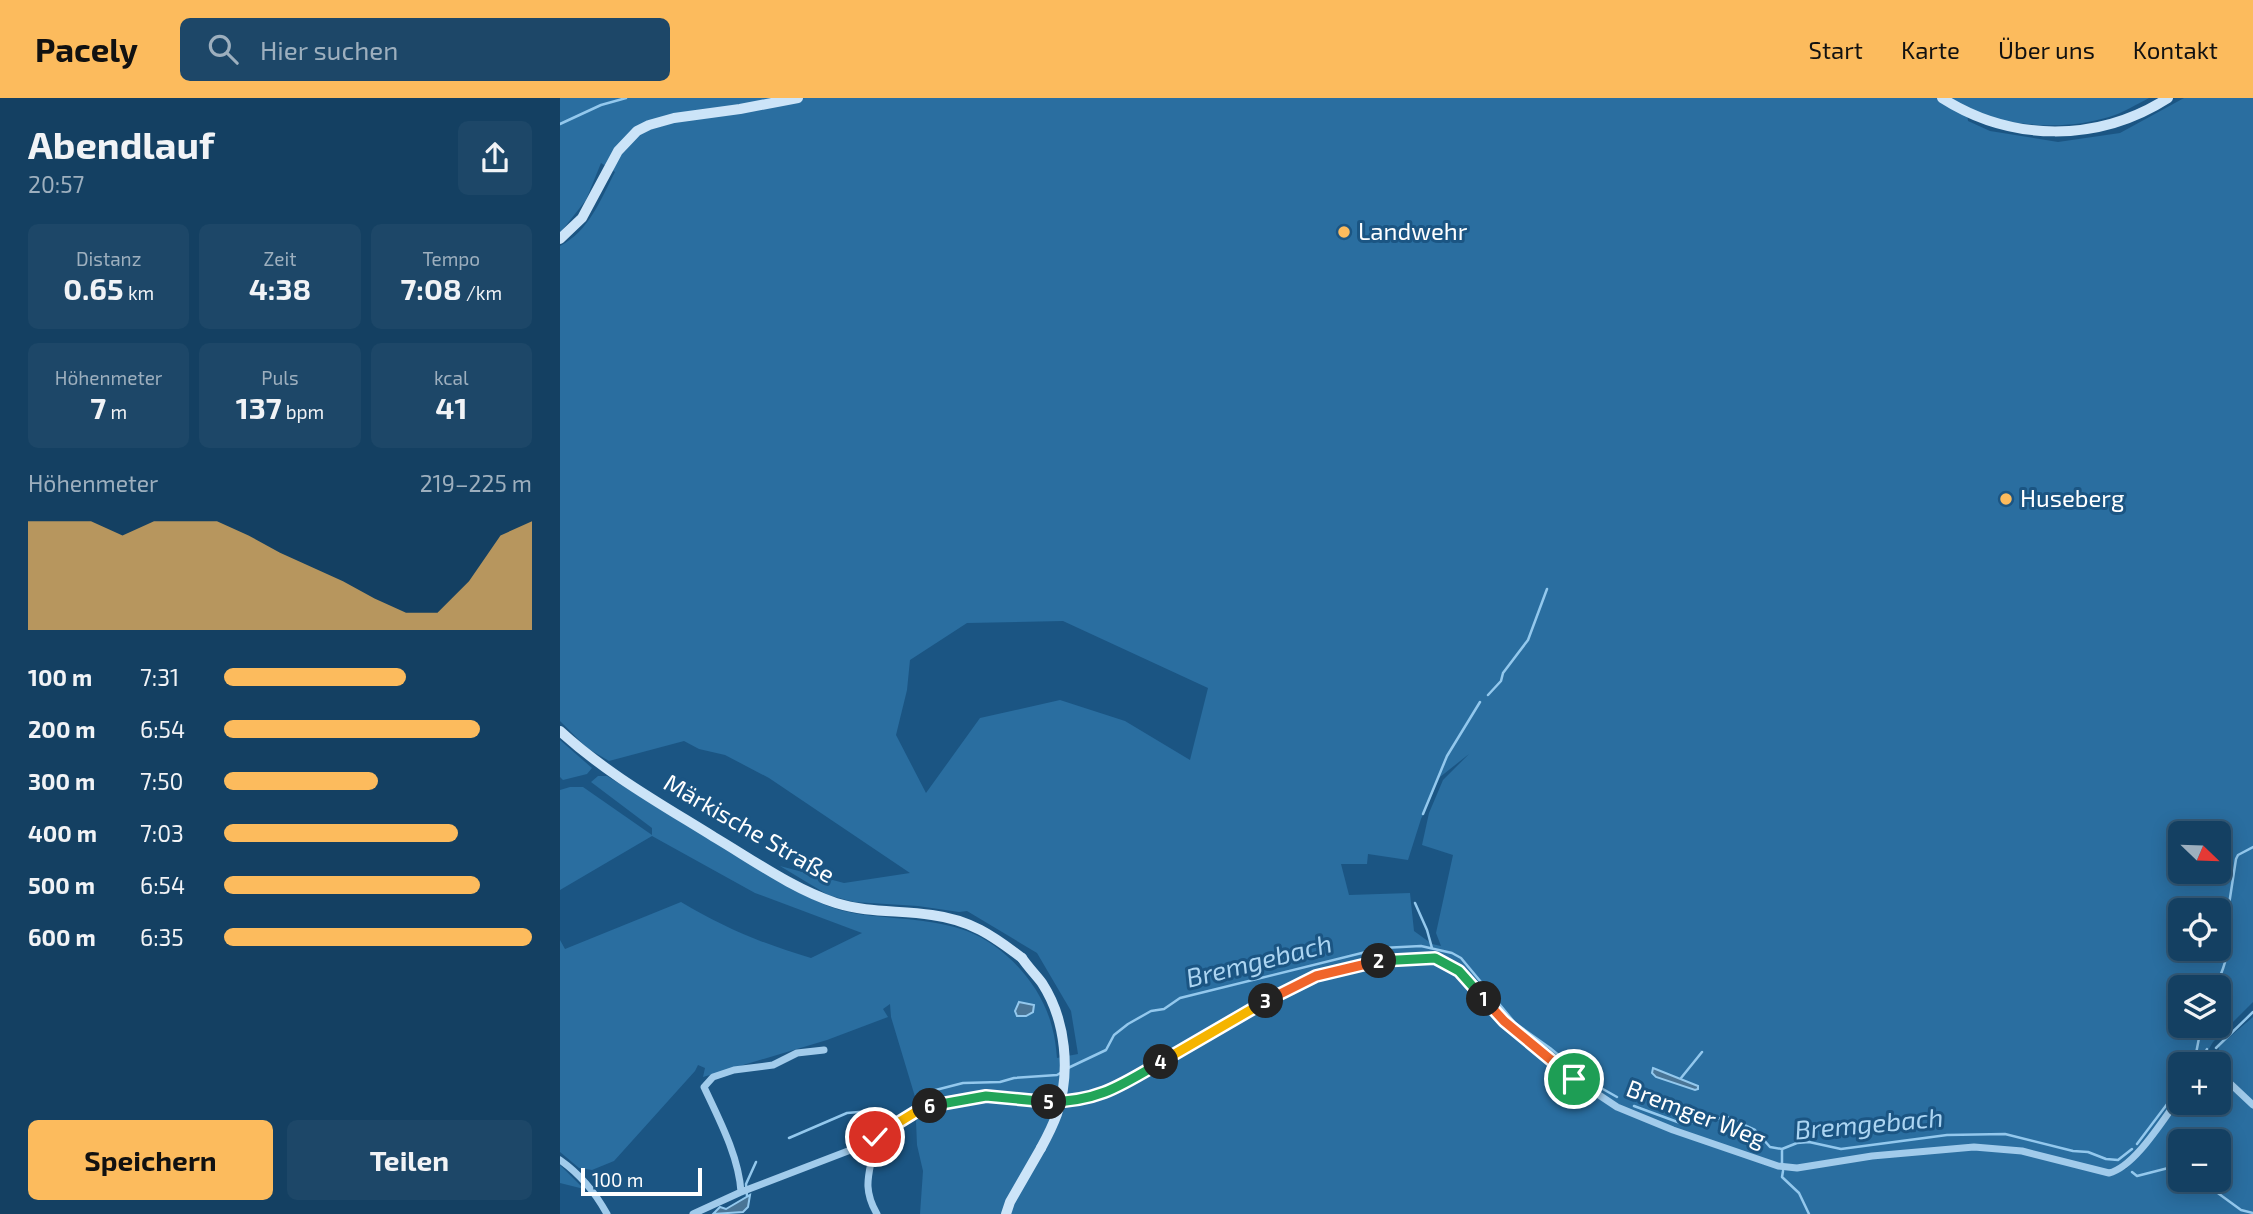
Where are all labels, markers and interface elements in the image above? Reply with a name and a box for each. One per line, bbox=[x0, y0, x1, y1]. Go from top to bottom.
search box bbox=[180, 18, 670, 81]
text: Pacely bbox=[35, 29, 138, 69]
icon: search bbox=[204, 30, 242, 68]
text: Hier suchen bbox=[260, 34, 398, 65]
text: Start bbox=[1809, 35, 1863, 64]
text: Karte bbox=[1901, 35, 1960, 64]
text: Über uns bbox=[1998, 35, 2095, 64]
text: Kontakt bbox=[2133, 35, 2218, 64]
text: Abendlauf bbox=[28, 121, 214, 167]
button: share bbox=[458, 121, 532, 195]
text: 20:57 bbox=[28, 170, 84, 198]
place label: Landwehr bbox=[1358, 216, 1468, 245]
marker: Landwehr bbox=[1336, 224, 1352, 240]
text: Distanz bbox=[76, 247, 141, 270]
text: Zeit bbox=[264, 247, 296, 270]
text: Tempo bbox=[423, 247, 480, 270]
text: 0.65 bbox=[63, 270, 124, 306]
text: 4:38 bbox=[249, 270, 311, 306]
text: 7:08 bbox=[401, 270, 462, 306]
text: km bbox=[124, 281, 154, 304]
text: /km bbox=[462, 281, 502, 304]
text: Höhenmeter bbox=[55, 366, 163, 389]
text: Puls bbox=[261, 366, 299, 389]
text: kcal bbox=[434, 366, 469, 389]
text: 7 bbox=[90, 389, 106, 425]
text: 137 bbox=[236, 389, 282, 425]
text: 41 bbox=[435, 389, 467, 425]
text: m bbox=[106, 400, 127, 423]
text: bpm bbox=[282, 400, 324, 423]
text: Höhenmeter bbox=[28, 469, 158, 497]
text: 219–225 m bbox=[420, 469, 532, 497]
place label: Huseberg bbox=[2020, 483, 2124, 512]
marker: Huseberg bbox=[1998, 491, 2014, 507]
text: 100 m bbox=[28, 663, 92, 691]
text: 7:31 bbox=[140, 663, 179, 691]
text: 200 m bbox=[28, 715, 96, 743]
text: 6:54 bbox=[140, 715, 185, 743]
text: 300 m bbox=[28, 767, 95, 795]
text: 7:50 bbox=[140, 767, 183, 795]
street label: Märkische Straße bbox=[659, 767, 840, 888]
text: 400 m bbox=[28, 819, 97, 847]
text: 7:03 bbox=[140, 819, 184, 847]
north arrow bbox=[2168, 821, 2231, 884]
map controls bbox=[2168, 821, 2231, 1192]
text: 500 m bbox=[28, 871, 95, 899]
text: 6:54 bbox=[140, 871, 185, 899]
button: locate bbox=[2168, 898, 2231, 961]
text: 600 m bbox=[28, 923, 96, 951]
text: 6:35 bbox=[140, 923, 184, 951]
water label: Bremgebach bbox=[1183, 926, 1335, 993]
pin: 2 bbox=[1362, 944, 1396, 978]
text: 2 bbox=[1373, 949, 1384, 972]
button: layers bbox=[2168, 975, 2231, 1038]
pin: 1 bbox=[1466, 982, 1502, 1016]
pin: 3 bbox=[1248, 984, 1284, 1018]
text: 1 bbox=[1479, 987, 1488, 1010]
text: 3 bbox=[1260, 989, 1271, 1012]
pin: 4 bbox=[1144, 1044, 1178, 1080]
pin bbox=[1544, 1049, 1604, 1109]
text: 4 bbox=[1154, 1050, 1167, 1073]
button: + bbox=[2168, 1052, 2231, 1115]
icon: arrive bbox=[1555, 1060, 1593, 1098]
street label: Bremger Weg bbox=[1623, 1073, 1770, 1152]
pin: 5 bbox=[1032, 1084, 1066, 1119]
pin: 6 bbox=[912, 1088, 948, 1124]
text: 5 bbox=[1043, 1090, 1054, 1113]
text: 6 bbox=[924, 1094, 935, 1117]
water label: Bremgebach bbox=[1793, 1101, 1945, 1144]
pin bbox=[845, 1107, 905, 1167]
icon: check bbox=[856, 1118, 894, 1156]
button: Speichern bbox=[28, 1120, 273, 1200]
button: Teilen bbox=[287, 1120, 532, 1200]
button: − bbox=[2168, 1129, 2231, 1192]
scale bar bbox=[581, 1165, 702, 1197]
text: 100 m bbox=[592, 1168, 643, 1191]

